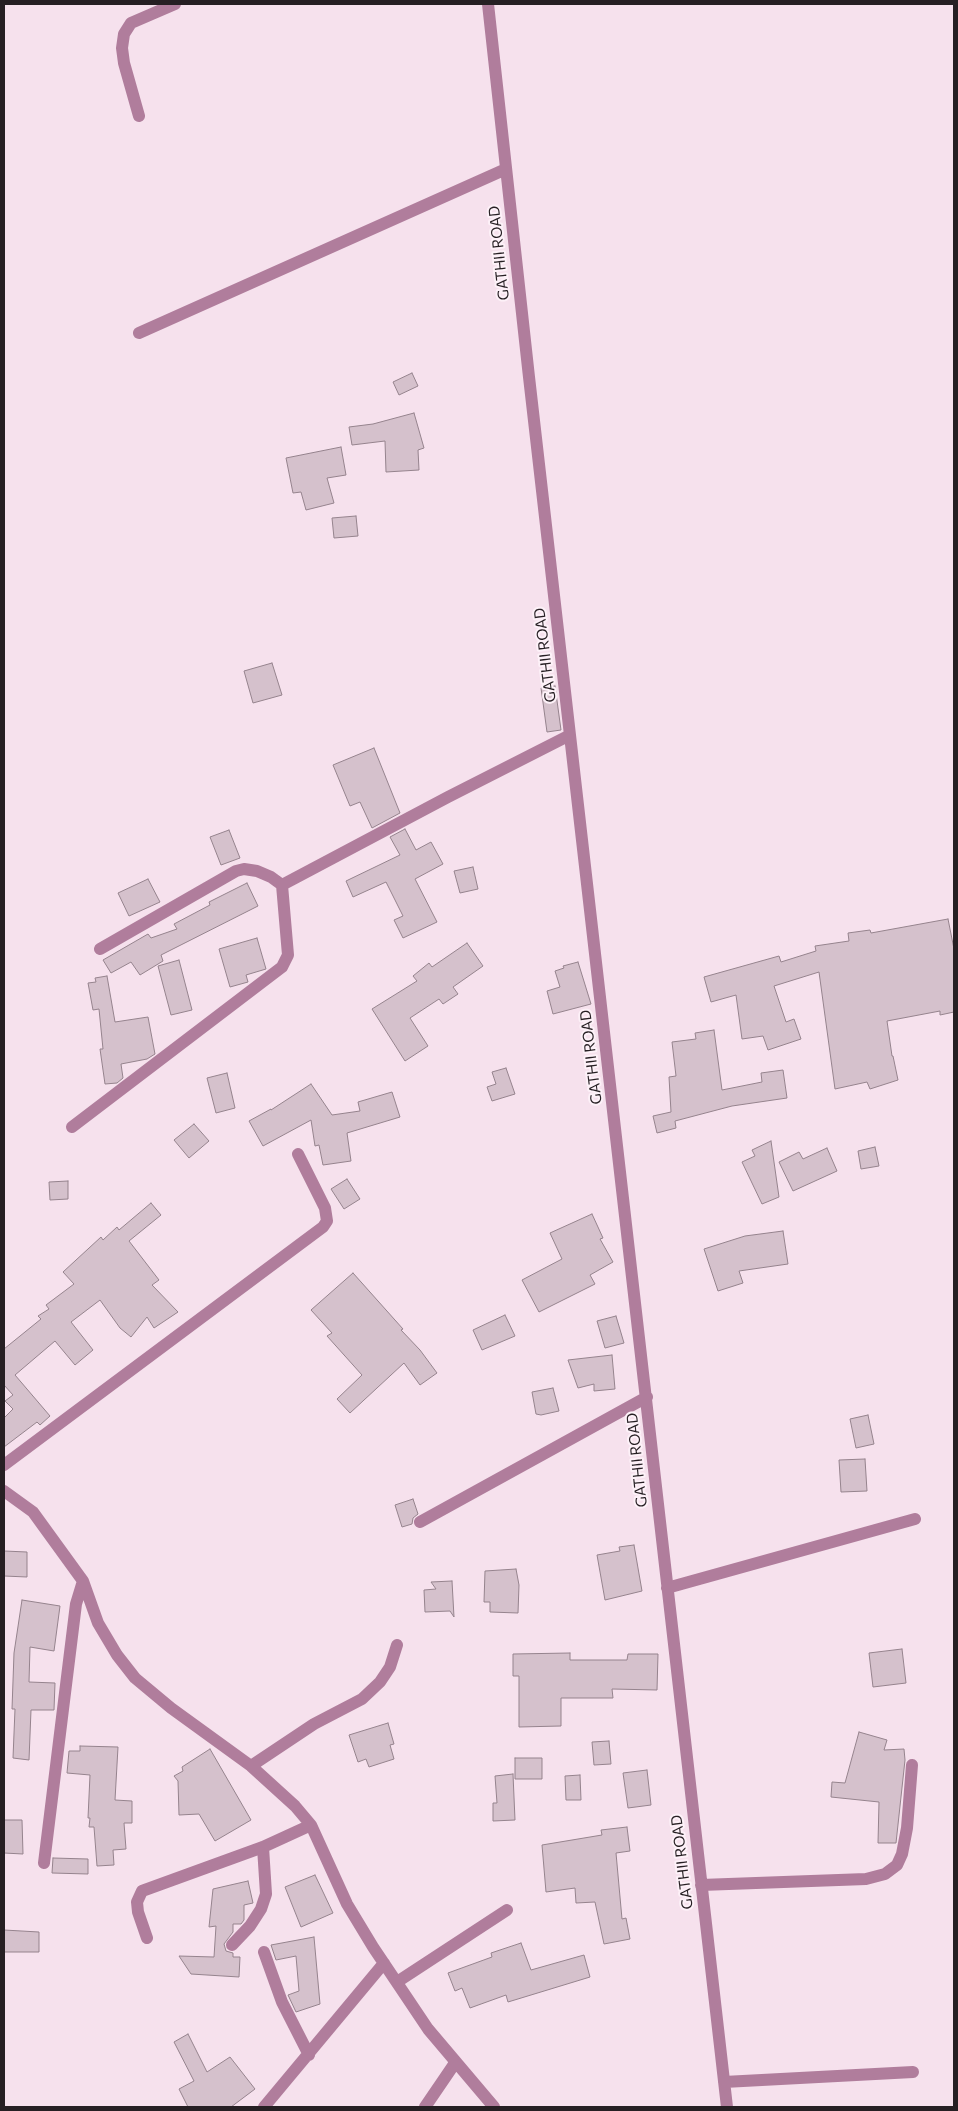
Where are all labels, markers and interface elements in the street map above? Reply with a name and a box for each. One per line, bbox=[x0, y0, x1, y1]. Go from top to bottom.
street label: GATHII ROAD bbox=[485, 205, 513, 301]
street label: GATHII ROAD bbox=[530, 607, 560, 703]
street label: GATHII ROAD bbox=[576, 1009, 606, 1105]
street label: GATHII ROAD bbox=[623, 1412, 651, 1508]
street label: GATHII ROAD bbox=[667, 1814, 697, 1910]

